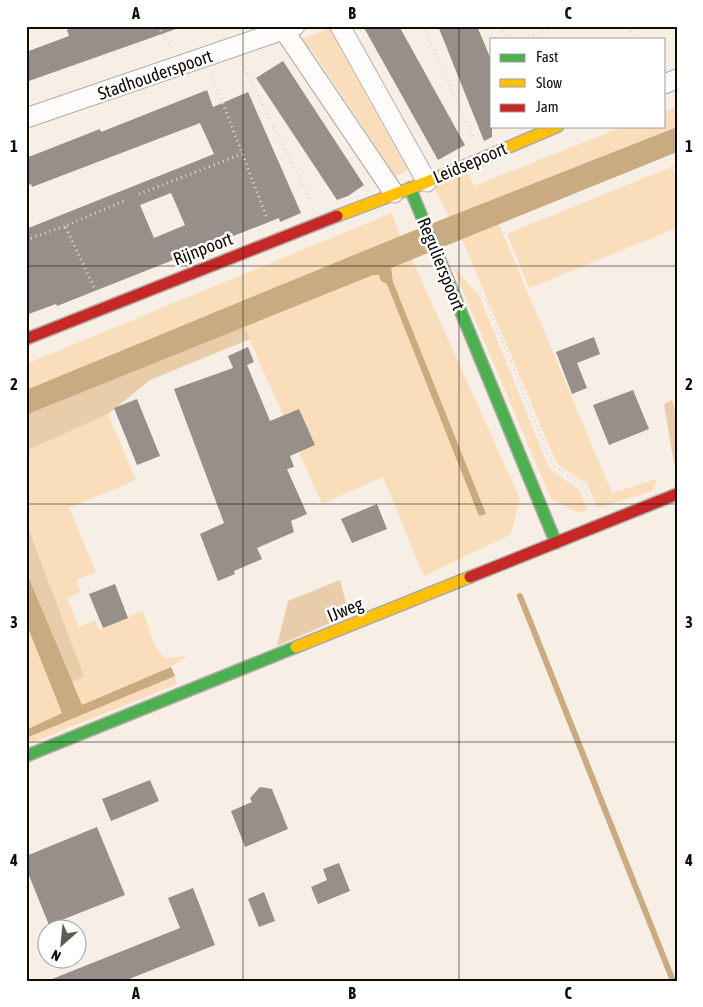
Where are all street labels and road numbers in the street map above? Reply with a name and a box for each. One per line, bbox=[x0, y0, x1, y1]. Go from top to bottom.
street label: Stadhouderspoort bbox=[95, 45, 215, 104]
street label: Leidsepoort bbox=[430, 138, 510, 187]
street label: Regulierspoort bbox=[413, 214, 470, 313]
street label: Rijnpoort bbox=[170, 228, 235, 269]
street label: IJweg bbox=[324, 593, 366, 626]

